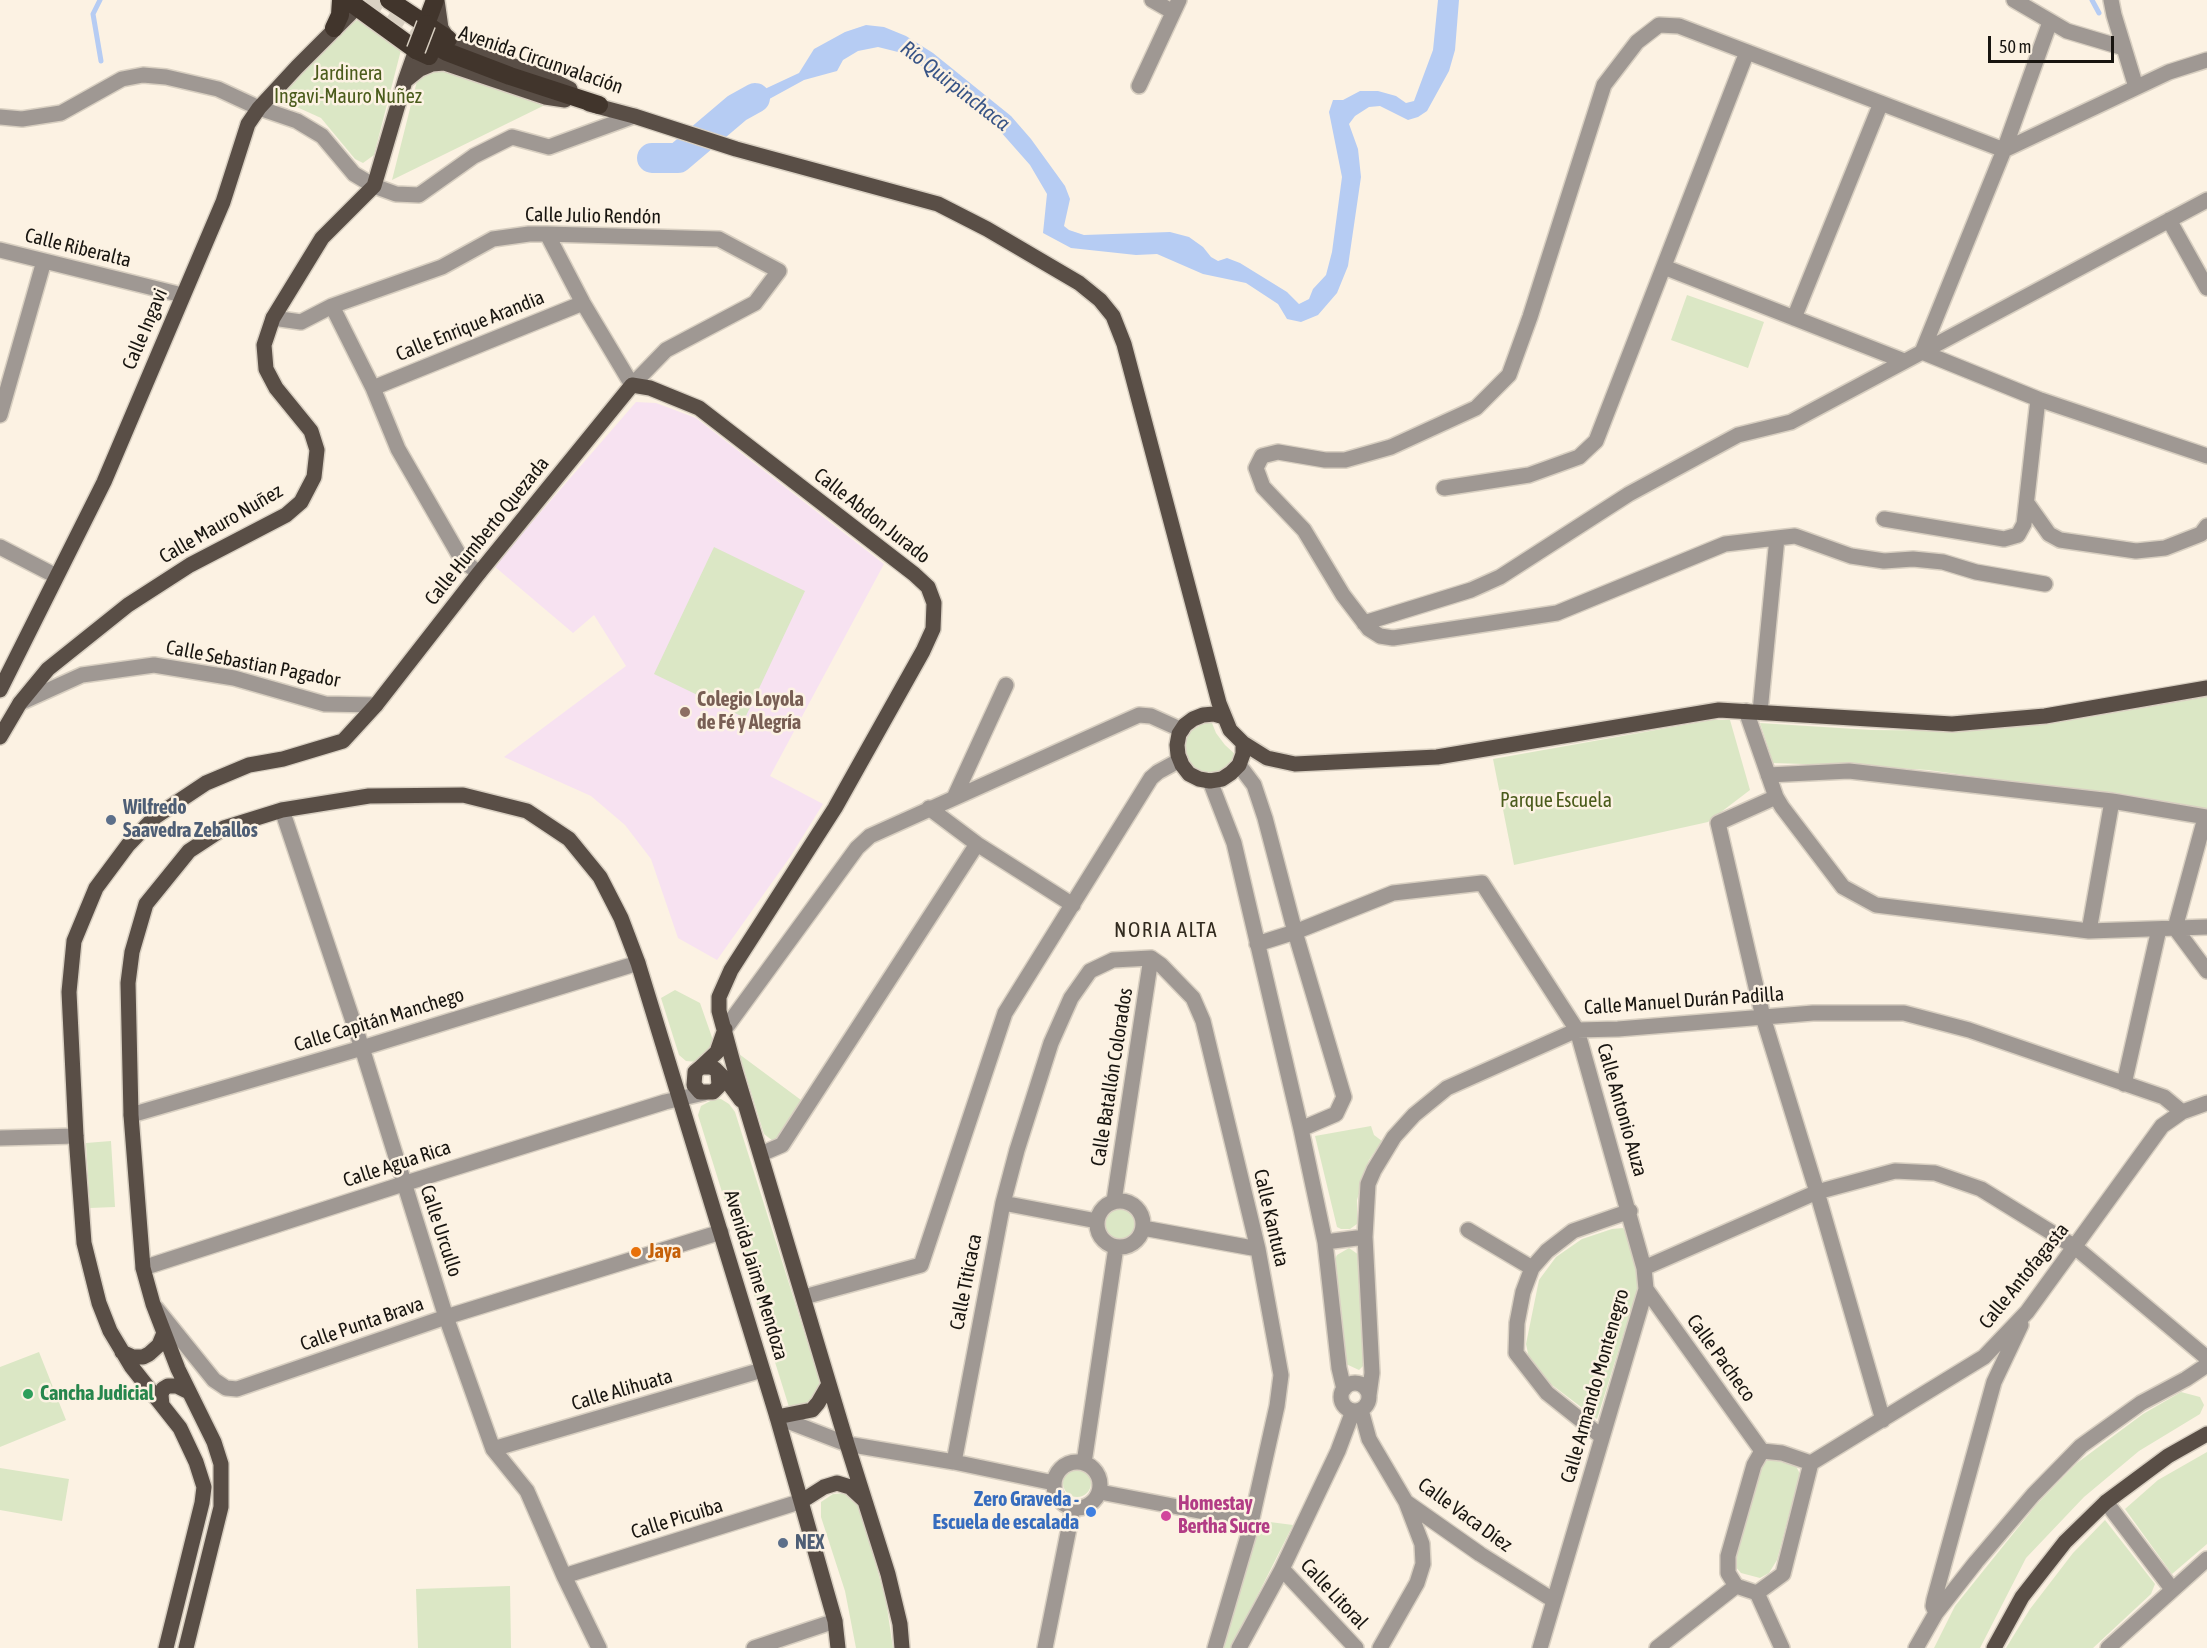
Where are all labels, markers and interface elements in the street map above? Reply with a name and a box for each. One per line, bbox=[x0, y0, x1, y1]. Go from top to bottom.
street label: Avenida Circunvalación bbox=[456, 21, 626, 99]
scale bar bbox=[1991, 24, 2117, 62]
water label: Río Quirpinchaca bbox=[895, 36, 1015, 136]
text: 50 m bbox=[1999, 36, 2031, 57]
park label: Jardinera Ingavi-Mauro Nuñez bbox=[274, 62, 422, 109]
street label: Calle Julio Rendón bbox=[525, 203, 661, 229]
street label: Calle Riberalta bbox=[22, 223, 134, 273]
street label: Calle Ingavi bbox=[117, 285, 173, 373]
street label: Calle Enrique Arandia bbox=[392, 285, 548, 367]
street label: Calle Humberto Quezada bbox=[420, 452, 554, 610]
street label: Calle Abdon Jurado bbox=[809, 463, 935, 569]
street label: Calle Mauro Nuñez bbox=[155, 479, 287, 569]
street label: Calle Sebastian Pagador bbox=[164, 635, 342, 693]
place label: Colegio Loyola de Fé y Alegría bbox=[697, 688, 804, 735]
marker: Colegio Loyola de Fé y Alegría bbox=[678, 705, 692, 719]
park label: Parque Escuela bbox=[1500, 789, 1612, 813]
place label: Wilfredo Saavedra Zeballos bbox=[123, 796, 258, 843]
marker: Wilfredo Saavedra Zeballos bbox=[104, 813, 118, 827]
district label: NORIA ALTA bbox=[1114, 917, 1218, 943]
street label: Calle Manuel Durán Padilla bbox=[1583, 982, 1785, 1020]
street label: Calle Capitán Manchego bbox=[291, 983, 467, 1057]
street label: Calle Batallón Colorados bbox=[1086, 986, 1138, 1168]
street label: Calle Antonio Auza bbox=[1592, 1041, 1652, 1179]
street label: Calle Agua Rica bbox=[340, 1135, 454, 1193]
street label: Calle Kantuta bbox=[1248, 1167, 1294, 1269]
street label: Calle Urcullo bbox=[415, 1182, 467, 1280]
street label: Avenida Jaime Mendoza bbox=[719, 1187, 793, 1363]
street label: Calle Antofagasta bbox=[1974, 1218, 2074, 1334]
street label: Calle Titicaca bbox=[945, 1232, 987, 1332]
place label: Jaya bbox=[648, 1240, 681, 1264]
marker: Jaya bbox=[629, 1245, 643, 1259]
street label: Calle Armando Montenegro bbox=[1556, 1286, 1634, 1486]
street label: Calle Punta Brava bbox=[297, 1292, 427, 1356]
street label: Calle Pacheco bbox=[1681, 1310, 1761, 1406]
street label: Calle Alihuata bbox=[569, 1364, 675, 1416]
place label: Cancha Judicial bbox=[40, 1382, 154, 1406]
marker: Cancha Judicial bbox=[21, 1387, 35, 1401]
street label: Calle Vaca Díez bbox=[1413, 1473, 1517, 1557]
place label: Zero Graveda - Escuela de escalada bbox=[932, 1488, 1079, 1535]
place label: Homestay Bertha Sucre bbox=[1178, 1492, 1270, 1539]
street label: Calle Picuiba bbox=[628, 1494, 726, 1544]
marker: Zero Graveda - Escuela de escalada bbox=[1084, 1505, 1098, 1519]
marker: Homestay Bertha Sucre bbox=[1159, 1509, 1173, 1523]
place label: NEX bbox=[795, 1531, 824, 1555]
marker: NEX bbox=[776, 1536, 790, 1550]
street label: Calle Litoral bbox=[1295, 1554, 1373, 1634]

